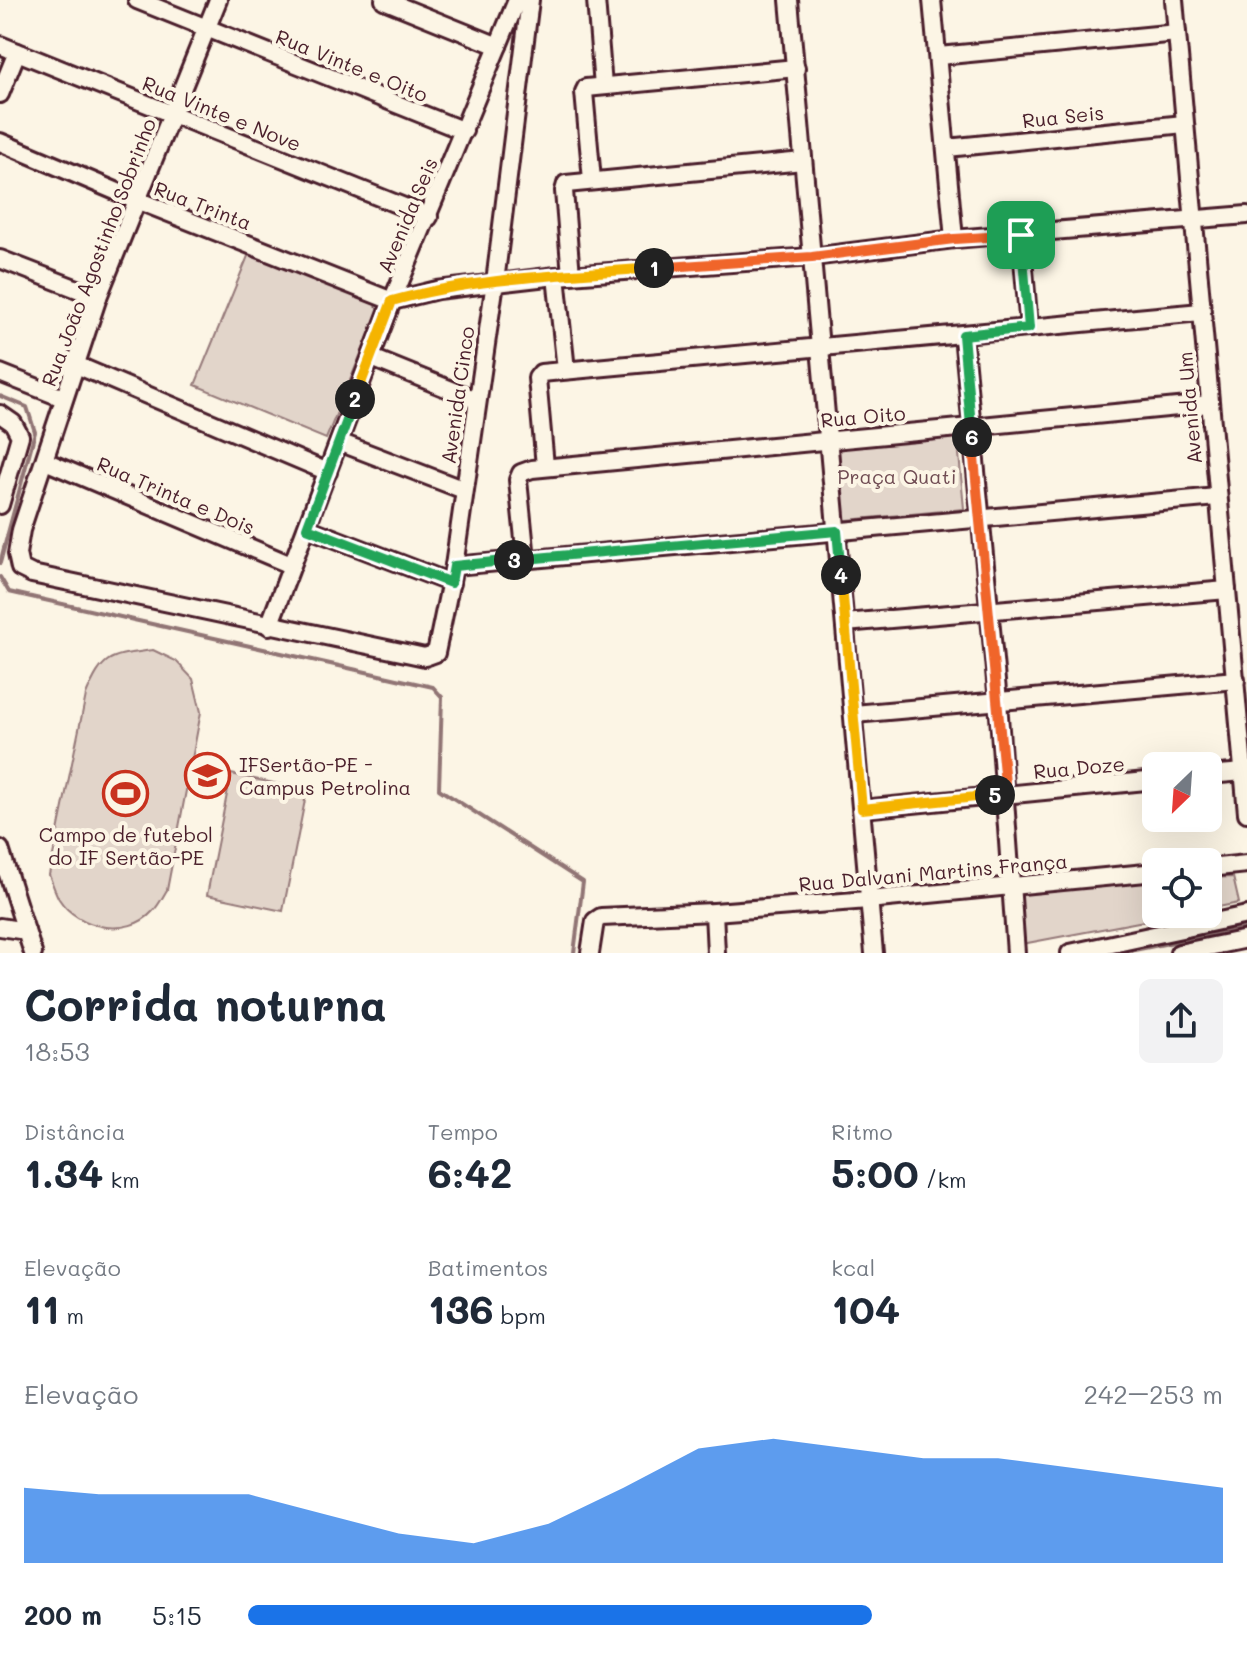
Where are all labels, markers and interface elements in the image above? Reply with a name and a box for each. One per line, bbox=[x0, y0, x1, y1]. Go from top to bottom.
street label: Rua Vinte e Oito bbox=[272, 23, 432, 107]
street label: Rua Vinte e Nove bbox=[139, 69, 305, 157]
street label: Rua Seis bbox=[1021, 99, 1105, 133]
street label: Rua João Agostinho Sobrinho bbox=[35, 114, 161, 390]
street label: Avenida Seis bbox=[371, 153, 443, 277]
street label: Rua Trinta bbox=[151, 175, 255, 235]
pin bbox=[987, 201, 1055, 269]
icon: arrive bbox=[999, 213, 1043, 257]
pin: 1 bbox=[634, 248, 674, 288]
text: 1 bbox=[649, 253, 659, 282]
street label: Avenida Cinco bbox=[434, 324, 480, 465]
street label: Avenida Um bbox=[1171, 351, 1207, 465]
pin: 2 bbox=[335, 379, 375, 419]
text: 2 bbox=[349, 384, 361, 413]
street label: Rua Oito bbox=[819, 399, 907, 433]
pin: 6 bbox=[952, 417, 992, 457]
text: 6 bbox=[965, 422, 979, 451]
street label: Rua Trinta e Dois bbox=[93, 450, 259, 540]
park label: Praça Quati bbox=[837, 463, 957, 489]
pin: 3 bbox=[494, 540, 534, 580]
text: 3 bbox=[507, 545, 521, 574]
pin: 4 bbox=[821, 555, 861, 595]
text: 4 bbox=[834, 560, 848, 589]
street label: Rua Doze bbox=[1032, 750, 1126, 784]
school or university icon: IFSertão-PE - Campus Petrolina bbox=[184, 751, 232, 799]
place label: IFSertão-PE - Campus Petrolina bbox=[239, 751, 411, 800]
north arrow bbox=[1142, 752, 1222, 832]
map controls bbox=[1142, 752, 1222, 928]
sports icon: Campo de futebol do IF Sertão-PE bbox=[102, 770, 150, 818]
pin: 5 bbox=[975, 775, 1015, 815]
text: 5 bbox=[989, 780, 1001, 809]
place label: Campo de futebol do IF Sertão-PE bbox=[39, 821, 213, 870]
street label: Rua Dalvani Martins França bbox=[797, 847, 1069, 897]
button: locate bbox=[1142, 848, 1222, 928]
text: Corrida noturna bbox=[24, 975, 387, 1032]
button: share bbox=[1139, 979, 1223, 1063]
text: 18:53 bbox=[24, 1034, 90, 1068]
text: Distância bbox=[24, 1117, 126, 1146]
text: Tempo bbox=[428, 1117, 498, 1146]
text: Ritmo bbox=[831, 1117, 892, 1146]
text: 1.34 bbox=[24, 1146, 103, 1198]
text: 6:42 bbox=[428, 1146, 512, 1198]
text: 5:00 bbox=[831, 1146, 919, 1198]
text: km bbox=[103, 1165, 140, 1194]
text: /km bbox=[919, 1165, 967, 1194]
text: Elevação bbox=[24, 1253, 121, 1282]
text: Batimentos bbox=[428, 1253, 548, 1282]
text: kcal bbox=[831, 1253, 875, 1282]
text: 11 bbox=[24, 1282, 59, 1334]
text: 136 bbox=[428, 1282, 494, 1334]
text: 104 bbox=[831, 1282, 900, 1334]
text: m bbox=[59, 1301, 84, 1330]
text: bpm bbox=[494, 1301, 546, 1330]
text: Elevação bbox=[24, 1377, 138, 1411]
text: 242–253 m bbox=[1084, 1377, 1223, 1411]
text: 200 m bbox=[24, 1598, 102, 1632]
text: 5:15 bbox=[152, 1598, 202, 1632]

